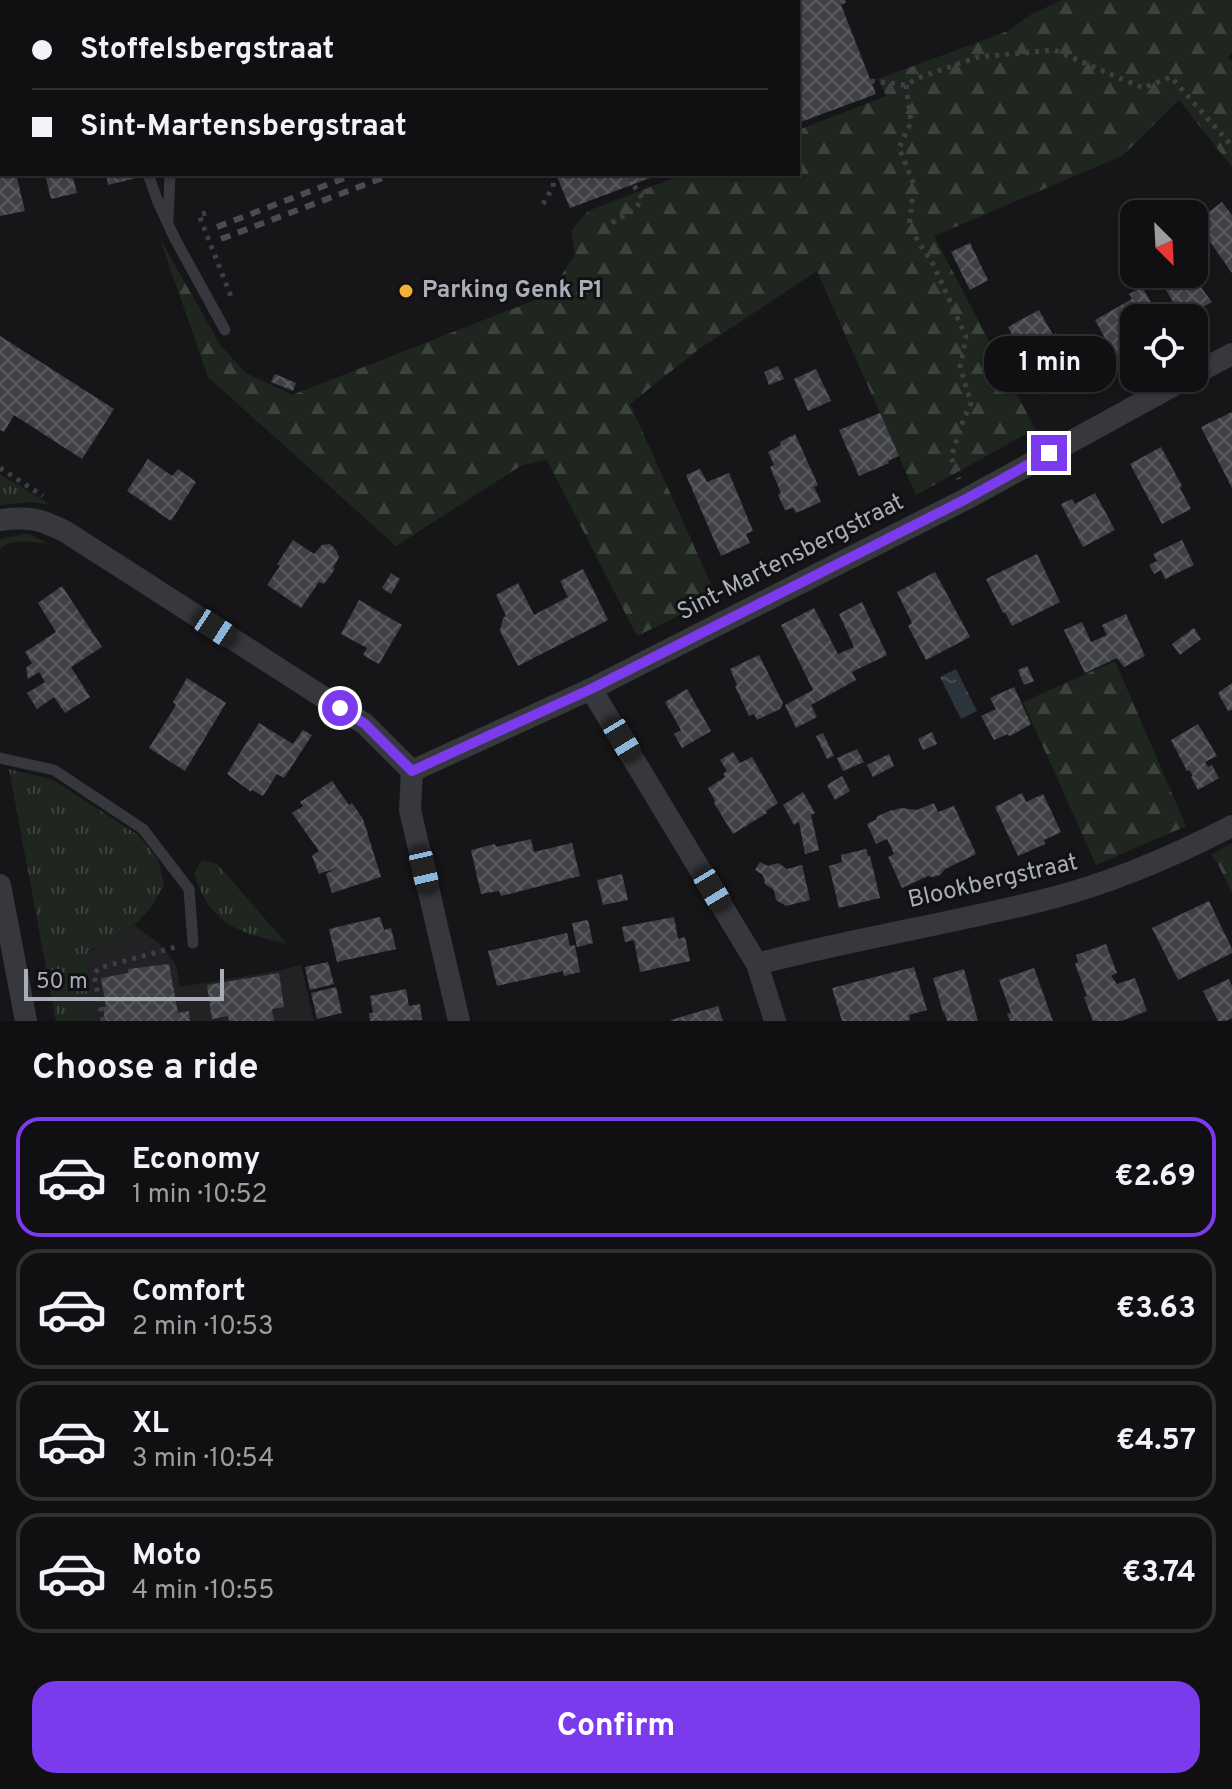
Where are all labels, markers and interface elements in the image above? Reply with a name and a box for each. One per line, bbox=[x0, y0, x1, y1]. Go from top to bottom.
text: Stoffelsbergstraat bbox=[80, 32, 334, 69]
text: Sint-Martensbergstraat bbox=[80, 109, 407, 146]
north arrow bbox=[1120, 200, 1208, 288]
map controls bbox=[1120, 200, 1208, 392]
place label: Parking Genk P1 bbox=[422, 276, 603, 306]
marker: Parking Genk P1 bbox=[397, 282, 415, 300]
button: locate bbox=[1120, 304, 1208, 392]
callout: 1 min bbox=[983, 337, 1115, 393]
text: 1 min bbox=[1019, 347, 1081, 380]
route end bbox=[1031, 435, 1067, 471]
street label: Sint-Martensbergstraat bbox=[673, 488, 909, 628]
car bbox=[188, 605, 242, 651]
route start bbox=[322, 690, 358, 726]
car bbox=[599, 712, 645, 766]
car bbox=[407, 844, 441, 896]
street label: Blookbergstraat bbox=[905, 848, 1081, 916]
car bbox=[689, 862, 735, 916]
scale bar bbox=[24, 965, 224, 1001]
text: 50 m bbox=[36, 969, 88, 996]
text: Choose a ride bbox=[32, 1046, 258, 1092]
icon: car bbox=[36, 1141, 108, 1213]
text: Economy bbox=[132, 1142, 260, 1179]
text: €2.69 bbox=[1114, 1159, 1196, 1196]
text: 1 min · 10:52 bbox=[132, 1179, 267, 1212]
icon: car bbox=[36, 1273, 108, 1345]
text: Comfort bbox=[132, 1274, 245, 1311]
text: €3.63 bbox=[1116, 1291, 1196, 1328]
text: 2 min · 10:53 bbox=[132, 1311, 274, 1344]
icon: car bbox=[36, 1405, 108, 1477]
text: XL bbox=[132, 1406, 169, 1443]
text: €4.57 bbox=[1116, 1423, 1196, 1460]
text: 3 min · 10:54 bbox=[132, 1443, 274, 1476]
icon: car bbox=[36, 1537, 108, 1609]
text: Moto bbox=[132, 1538, 202, 1575]
text: €3.74 bbox=[1122, 1555, 1196, 1592]
text: 4 min · 10:55 bbox=[132, 1575, 274, 1608]
button: Confirm bbox=[32, 1681, 1200, 1773]

